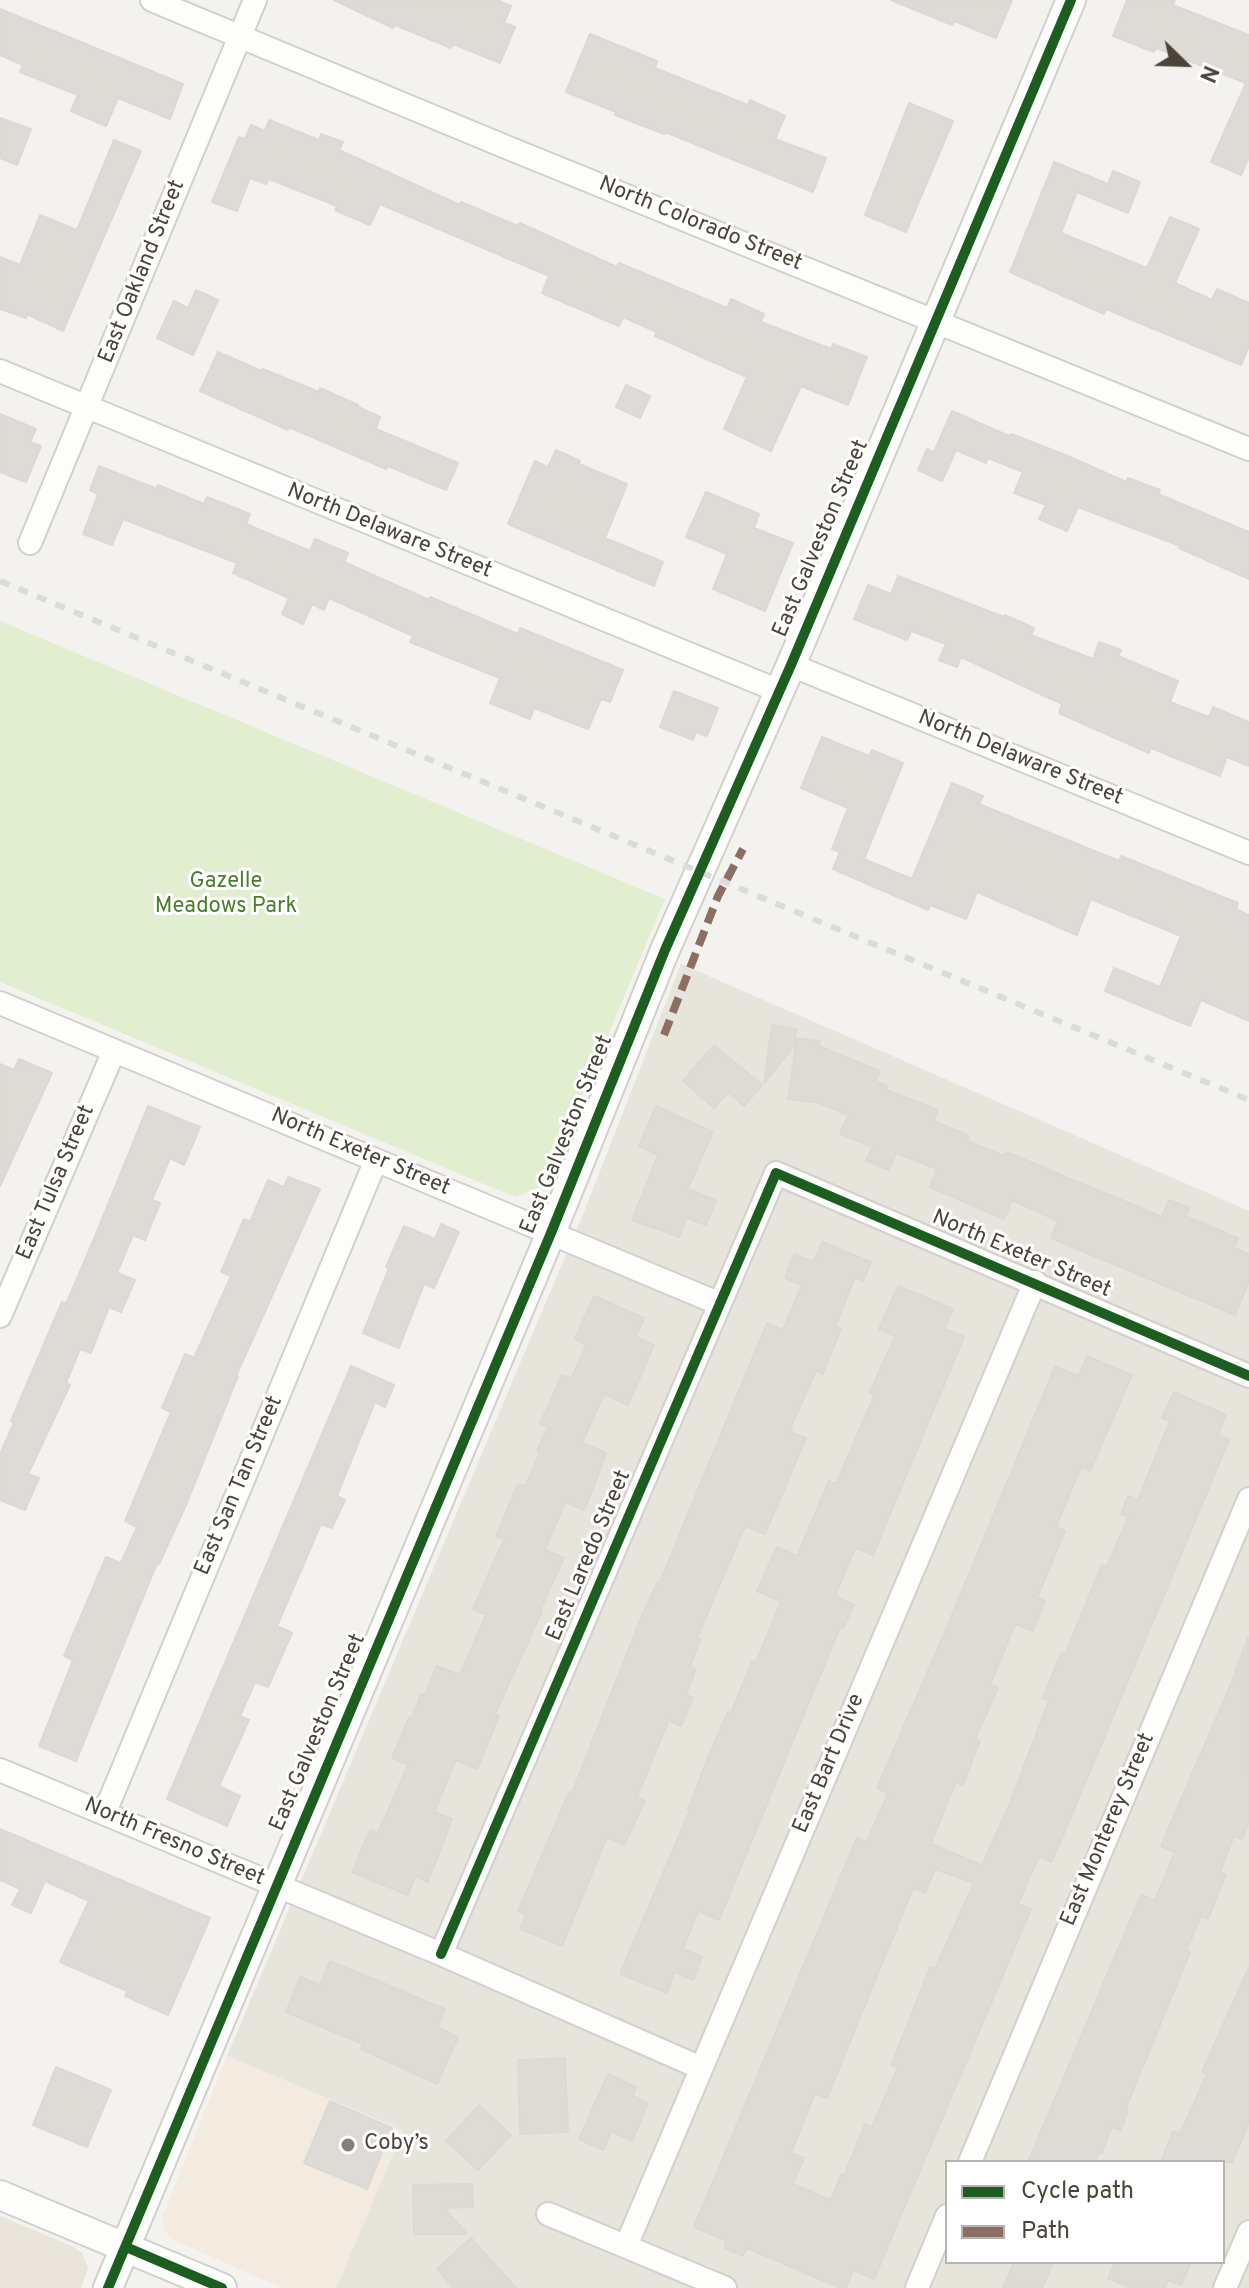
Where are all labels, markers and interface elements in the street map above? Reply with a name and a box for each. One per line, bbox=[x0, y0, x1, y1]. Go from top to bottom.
north arrow bbox=[1145, 24, 1225, 104]
text: N bbox=[1192, 61, 1223, 86]
street label: North Colorado Street bbox=[594, 172, 806, 278]
street label: East Oakland Street bbox=[94, 176, 192, 368]
street label: East Galveston Street bbox=[768, 436, 876, 642]
street label: North Delaware Street bbox=[283, 479, 495, 585]
street label: North Delaware Street bbox=[914, 706, 1126, 812]
park label: Gazelle Meadows Park bbox=[155, 870, 297, 922]
street label: East Galveston Street bbox=[516, 1032, 620, 1238]
street label: East Tulsa Street bbox=[12, 1102, 102, 1264]
street label: North Exeter Street bbox=[266, 1103, 454, 1203]
street label: North Exeter Street bbox=[927, 1205, 1115, 1305]
street label: East San Tan Street bbox=[190, 1392, 290, 1580]
street label: East Laredo Street bbox=[542, 1467, 638, 1645]
street label: East Galveston Street bbox=[265, 1630, 373, 1836]
street label: East Bart Drive bbox=[789, 1690, 871, 1838]
street label: East Monterey Street bbox=[1056, 1730, 1162, 1930]
street label: North Fresno Street bbox=[80, 1793, 268, 1893]
place label: Coby’s bbox=[364, 2132, 429, 2158]
marker: Coby’s bbox=[339, 2136, 357, 2154]
legend bbox=[945, 2160, 1225, 2264]
text: Cycle path bbox=[1021, 2177, 1134, 2207]
text: Path bbox=[1021, 2217, 1070, 2247]

